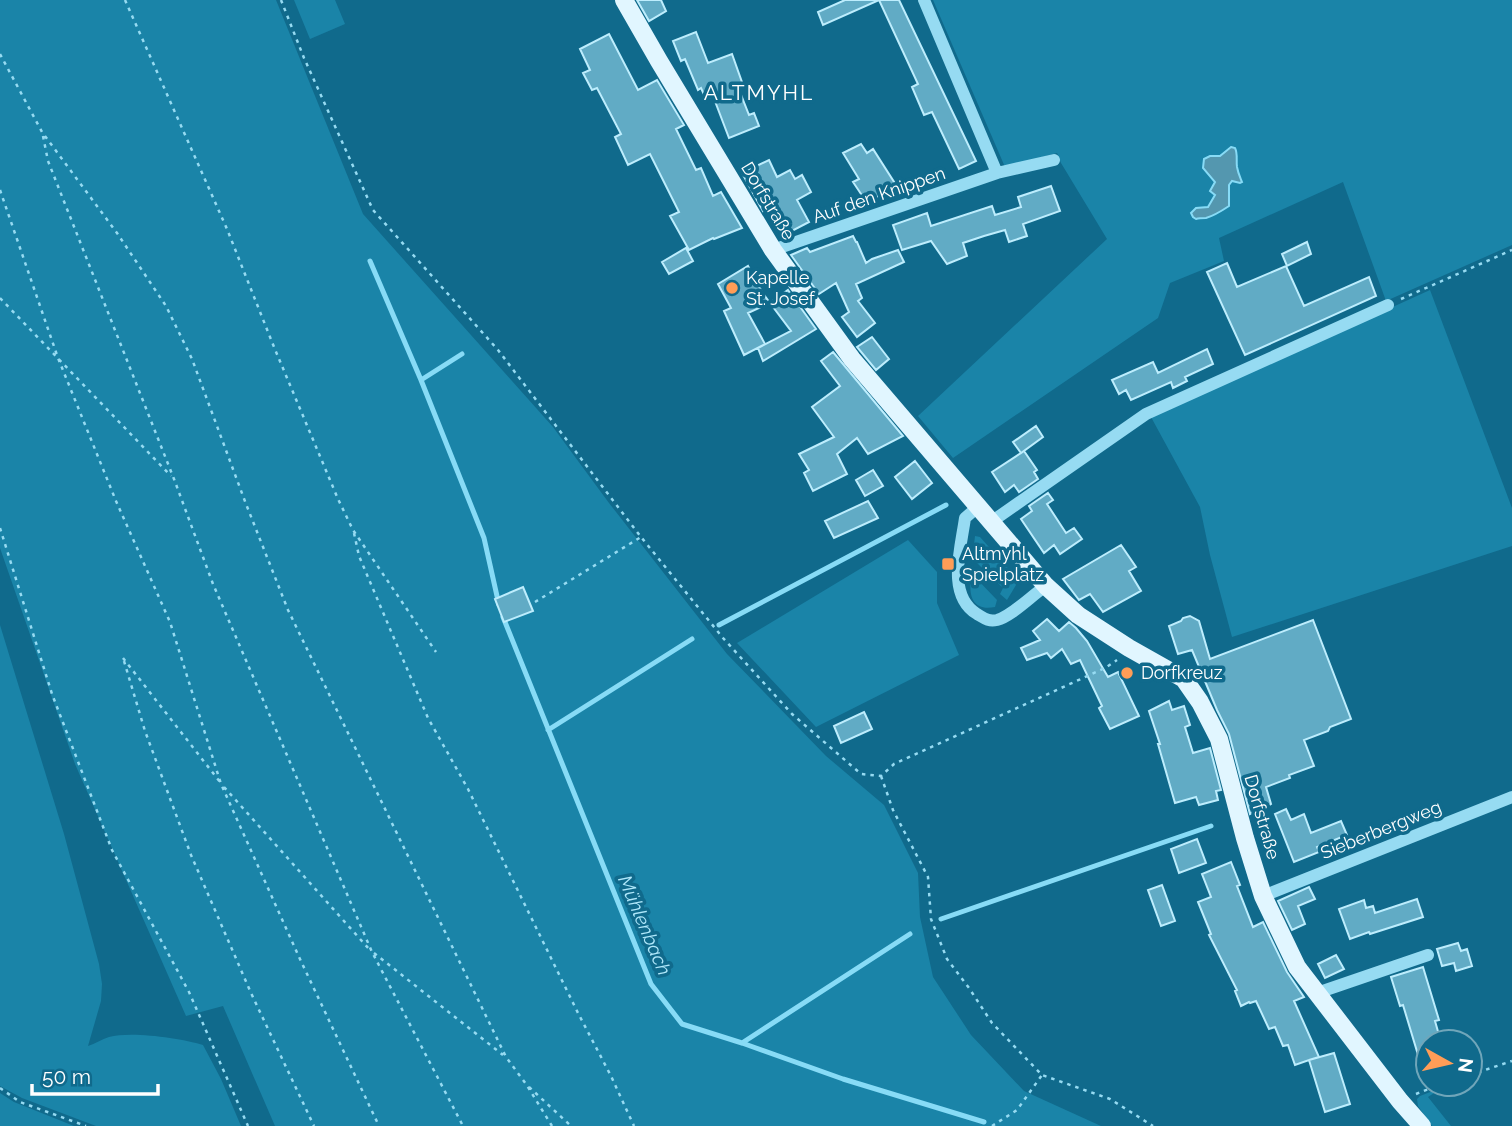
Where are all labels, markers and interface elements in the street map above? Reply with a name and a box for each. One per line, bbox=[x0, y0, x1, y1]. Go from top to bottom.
district label: ALTMYHL bbox=[704, 80, 814, 105]
street label: Dorfstraße bbox=[737, 158, 800, 244]
street label: Auf den Knippen bbox=[810, 162, 948, 227]
place label: Kapelle St. Josef bbox=[746, 267, 816, 309]
marker: Kapelle St. Josef bbox=[724, 280, 740, 296]
place label: Altmyhl Spielplatz bbox=[962, 543, 1044, 585]
marker: Altmyhl Spielplatz bbox=[940, 556, 956, 572]
place label: Dorfkreuz bbox=[1141, 662, 1223, 683]
marker: Dorfkreuz bbox=[1119, 665, 1135, 681]
street label: Dorfstraße bbox=[1240, 772, 1285, 862]
street label: Sieberbergweg bbox=[1317, 796, 1444, 863]
water label: Mühlenbach bbox=[614, 872, 676, 978]
north arrow bbox=[1414, 1028, 1484, 1098]
scale bar bbox=[32, 1052, 158, 1096]
text: N bbox=[1454, 1057, 1478, 1074]
text: 50 m bbox=[42, 1064, 91, 1089]

